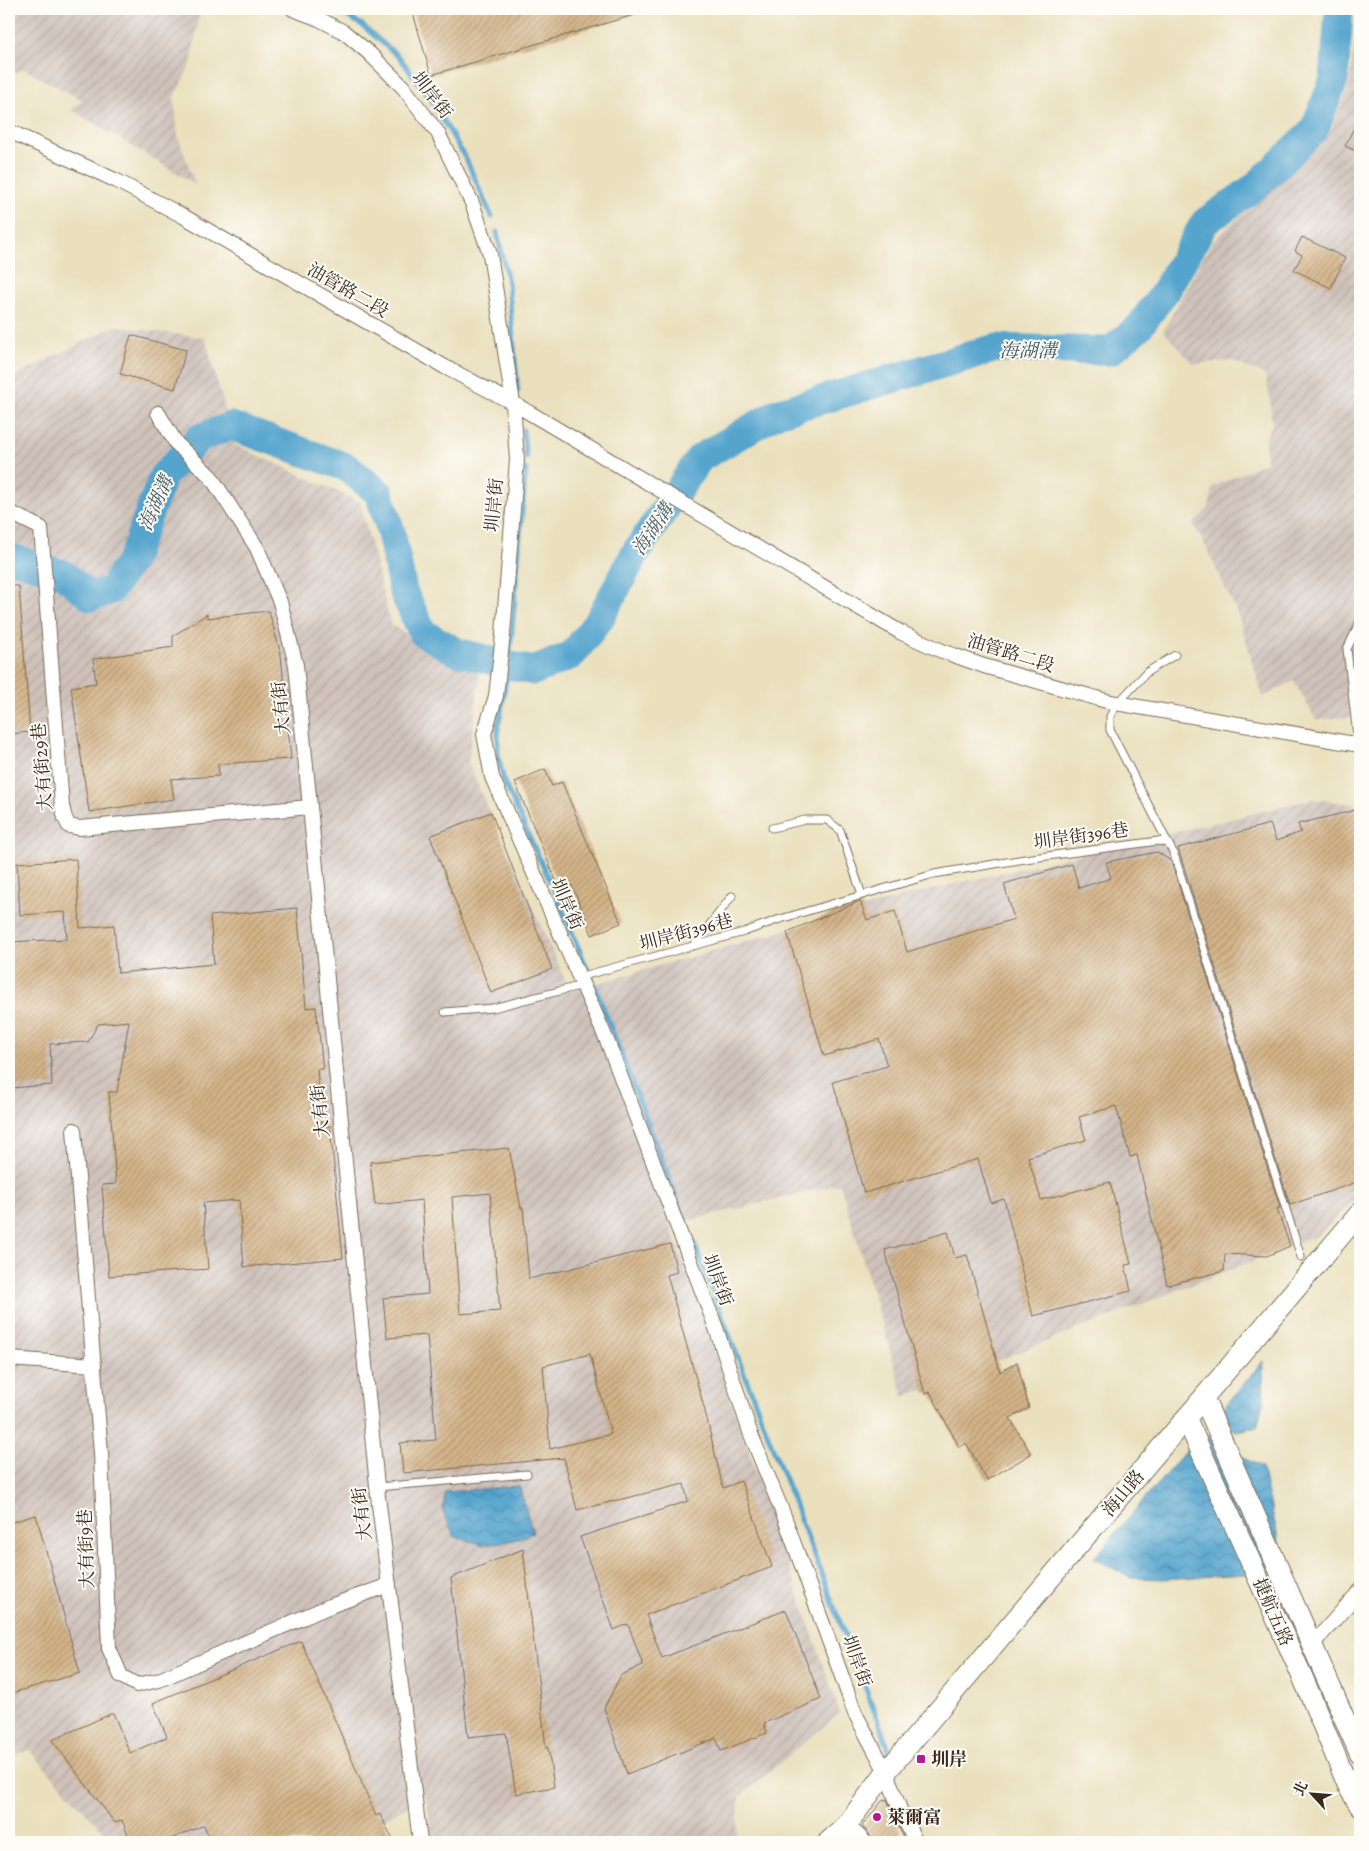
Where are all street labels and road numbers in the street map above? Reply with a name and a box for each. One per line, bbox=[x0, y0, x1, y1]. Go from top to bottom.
street label: 圳岸街 bbox=[406, 66, 458, 124]
street label: 油管路二段 bbox=[303, 257, 393, 323]
street label: 圳岸街 bbox=[480, 477, 508, 533]
street label: 油管路二段 bbox=[964, 628, 1058, 678]
street label: 大有街 bbox=[266, 680, 296, 736]
street label: 大有街29巷 bbox=[26, 722, 58, 812]
street label: 圳岸街396巷 bbox=[1032, 817, 1130, 855]
street label: 圳岸街 bbox=[545, 874, 589, 934]
street label: 圳岸街396巷 bbox=[637, 908, 735, 956]
street label: 大有街 bbox=[305, 1083, 335, 1139]
street label: 圳岸街 bbox=[697, 1250, 739, 1310]
street label: 海山路 bbox=[1096, 1465, 1150, 1521]
street label: 大有街 bbox=[347, 1486, 377, 1542]
street label: 大有街9巷 bbox=[73, 1509, 99, 1589]
street label: 捷航五路 bbox=[1247, 1574, 1299, 1650]
street label: 圳岸街 bbox=[836, 1632, 878, 1690]

